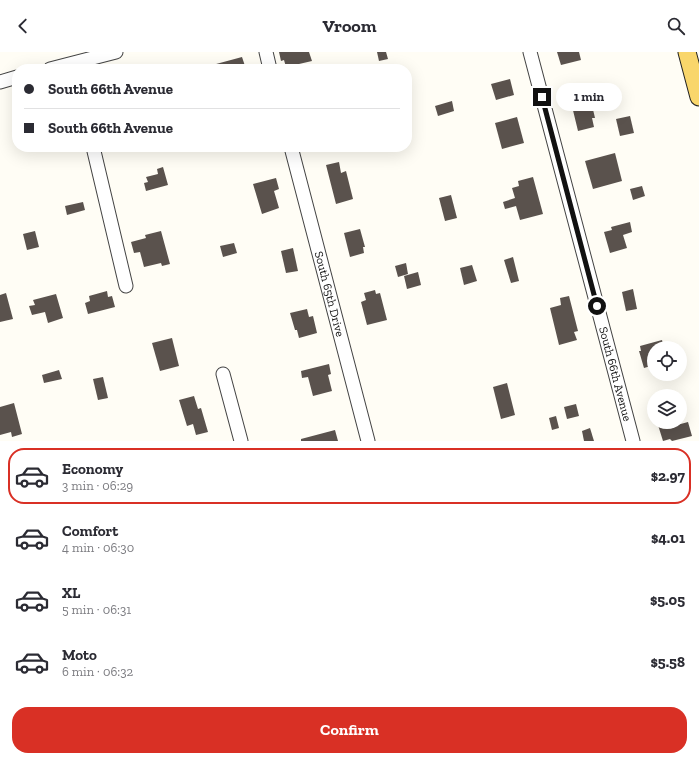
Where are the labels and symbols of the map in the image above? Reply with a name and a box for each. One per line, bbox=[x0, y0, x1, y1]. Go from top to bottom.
callout: 1 min bbox=[556, 83, 622, 111]
route end bbox=[533, 88, 551, 106]
street label: South 65th Drive bbox=[312, 250, 347, 339]
route start bbox=[588, 297, 606, 315]
street label: South 66th Avenue bbox=[596, 325, 635, 423]

